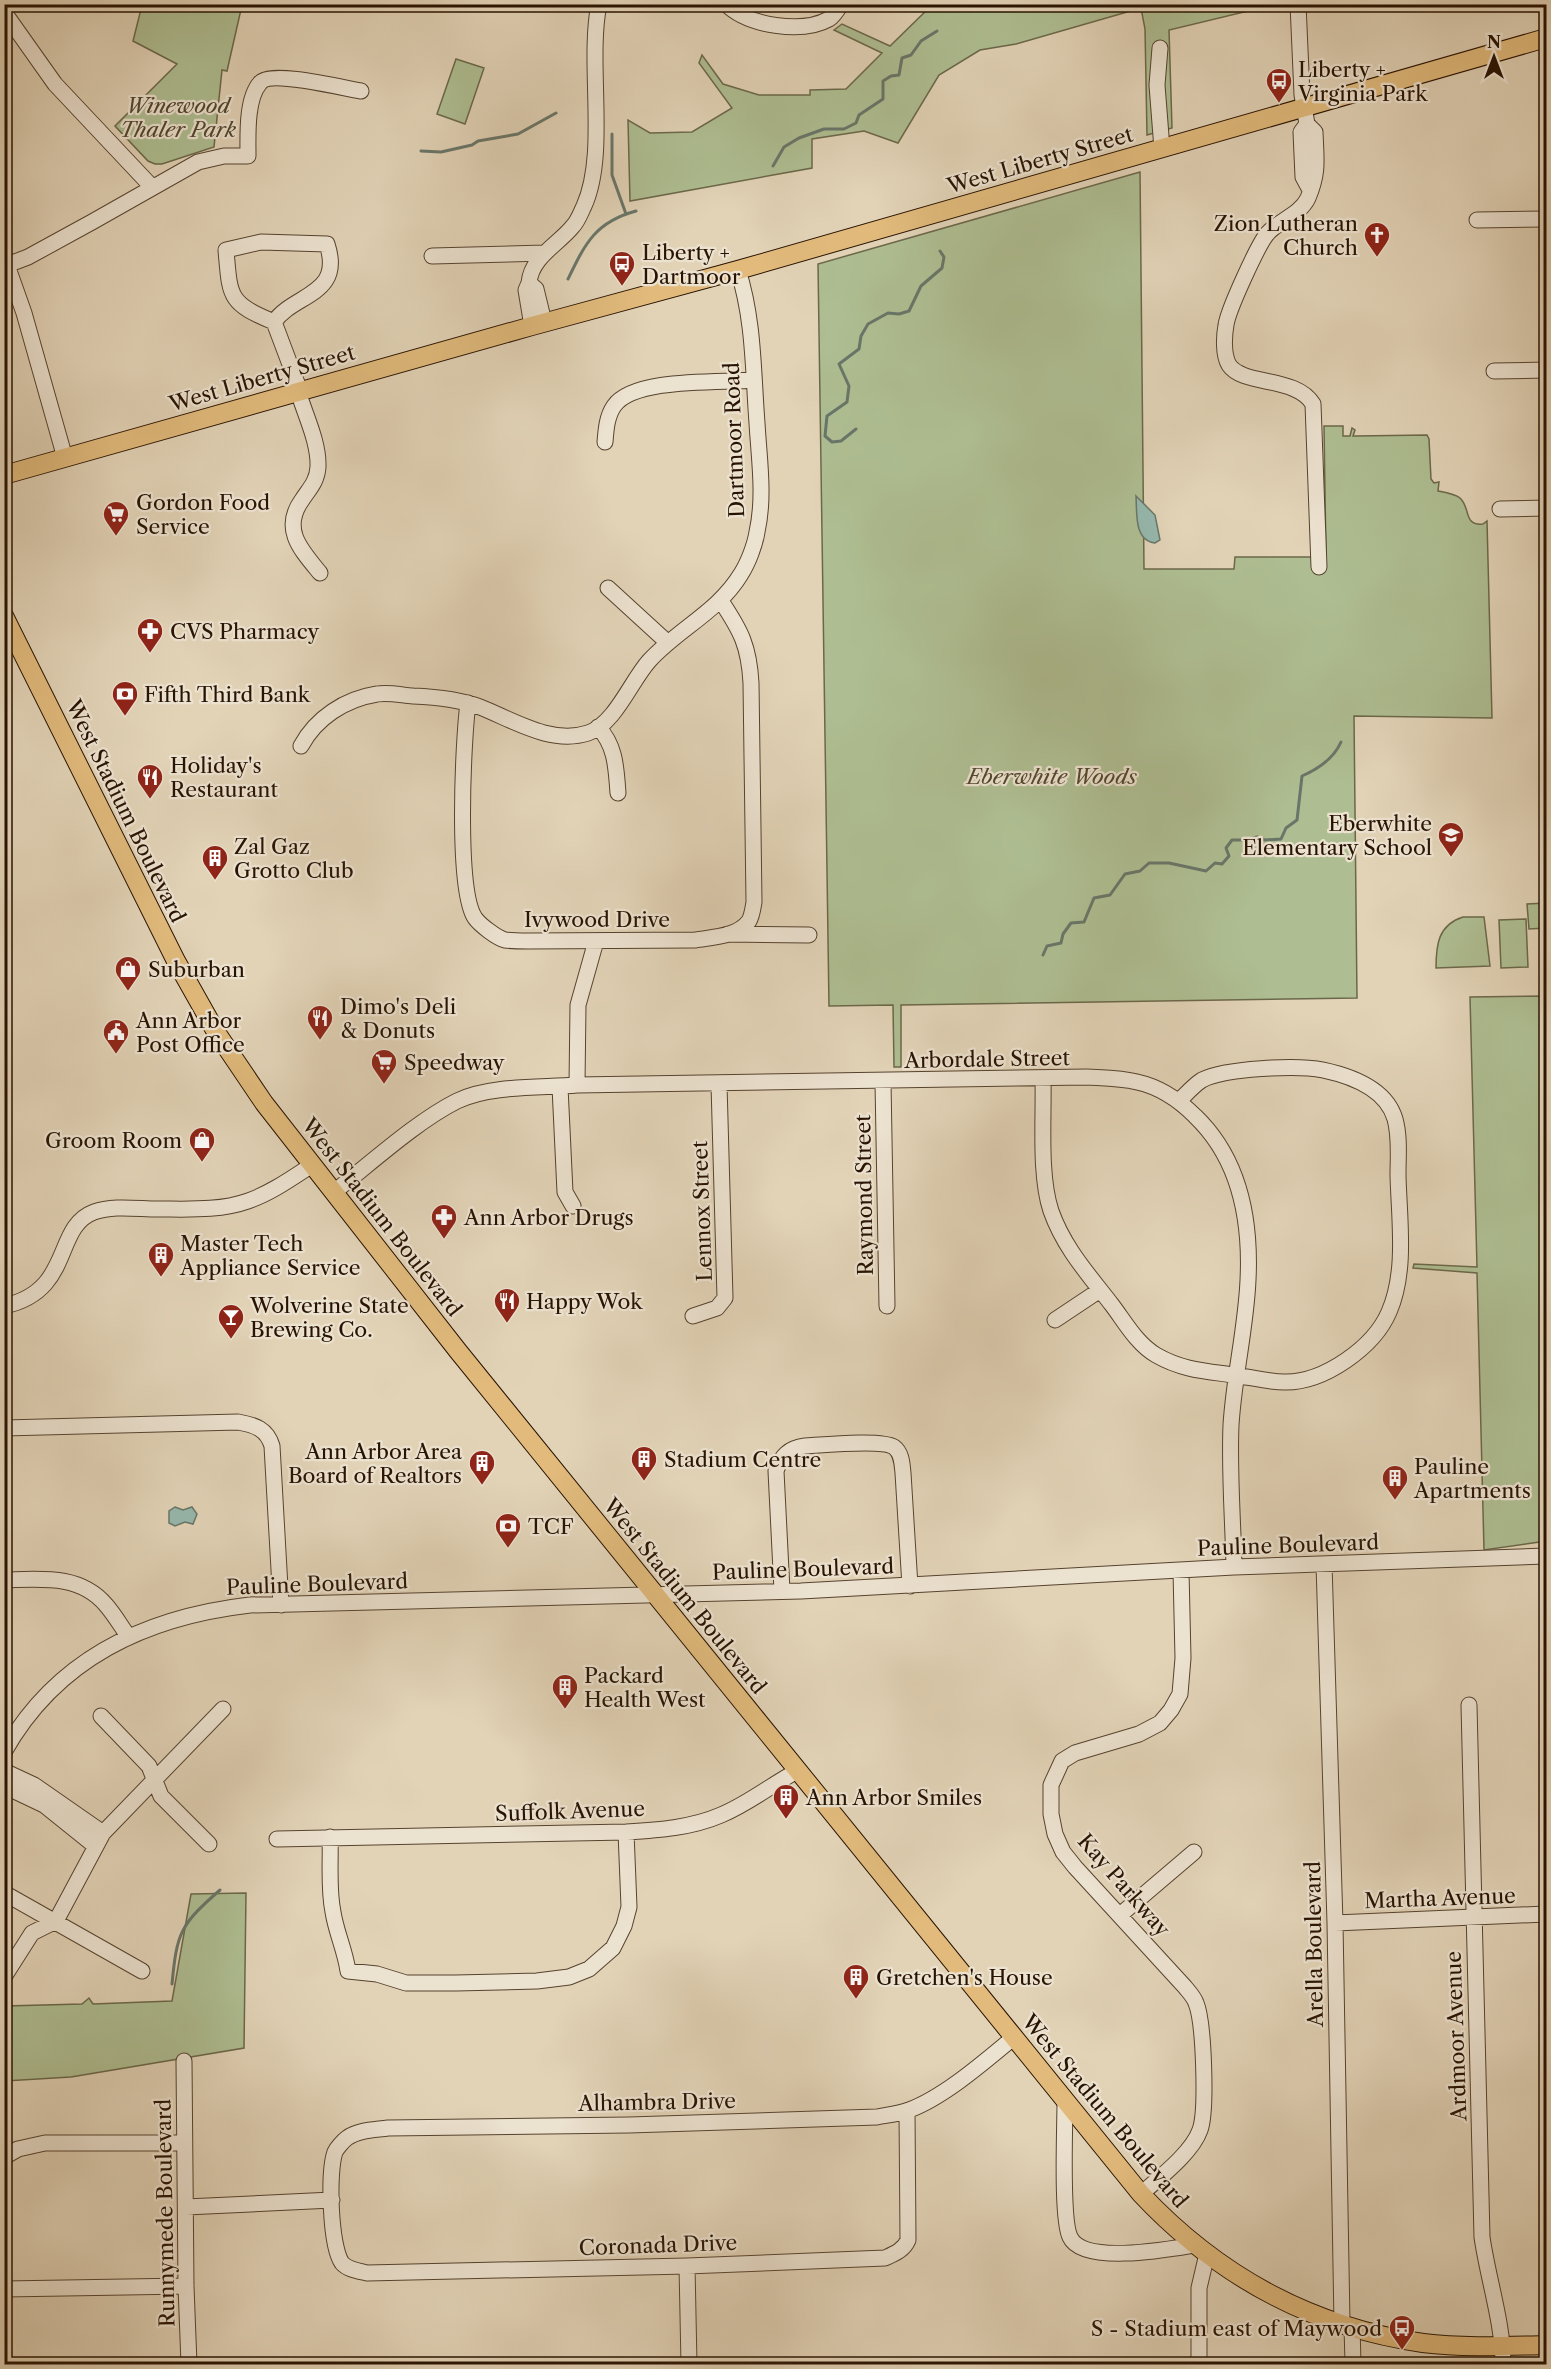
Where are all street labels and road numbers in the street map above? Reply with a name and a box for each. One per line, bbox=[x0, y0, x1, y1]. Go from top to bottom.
street label: West Liberty Street bbox=[943, 121, 1136, 199]
street label: West Liberty Street bbox=[165, 339, 358, 417]
street label: Dartmoor Road bbox=[719, 362, 749, 518]
street label: West Stadium Boulevard bbox=[61, 695, 191, 927]
street label: Ivywood Drive bbox=[524, 907, 670, 932]
street label: Arbordale Street bbox=[903, 1045, 1071, 1073]
street label: West Stadium Boulevard bbox=[296, 1112, 467, 1321]
street label: Raymond Street bbox=[850, 1114, 878, 1276]
street label: Lennox Street bbox=[687, 1139, 717, 1282]
street label: West Stadium Boulevard bbox=[598, 1492, 772, 1699]
street label: Pauline Boulevard bbox=[1197, 1529, 1380, 1561]
street label: Pauline Boulevard bbox=[712, 1553, 895, 1585]
street label: Pauline Boulevard bbox=[226, 1568, 409, 1600]
street label: Suffolk Avenue bbox=[495, 1796, 645, 1826]
street label: Kay Parkway bbox=[1073, 1829, 1176, 1942]
street label: Arella Boulevard bbox=[1300, 1861, 1328, 2028]
street label: Martha Avenue bbox=[1364, 1883, 1516, 1913]
street label: Ardmoor Avenue bbox=[1441, 1951, 1471, 2122]
street label: West Stadium Boulevard bbox=[1016, 2008, 1193, 2213]
street label: Alhambra Drive bbox=[577, 2088, 736, 2116]
street label: Runnymede Boulevard bbox=[151, 2098, 179, 2327]
street label: Coronada Drive bbox=[578, 2230, 738, 2260]

